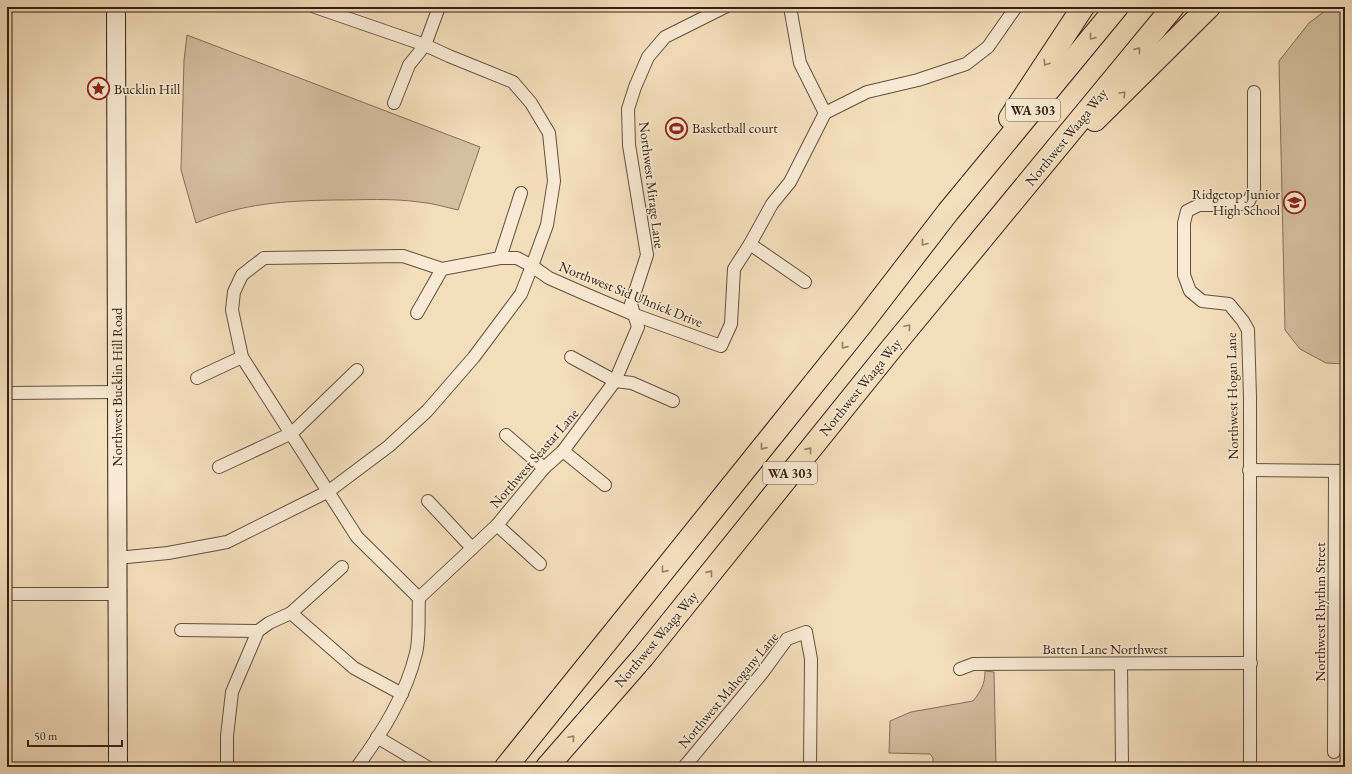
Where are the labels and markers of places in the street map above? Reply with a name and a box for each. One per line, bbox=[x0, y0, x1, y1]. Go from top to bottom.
place icon: Bucklin Hill bbox=[85, 76, 111, 102]
place label: Bucklin Hill bbox=[114, 80, 181, 98]
sports icon: Basketball court bbox=[663, 115, 689, 141]
place label: Basketball court bbox=[692, 119, 778, 137]
place label: Ridgetop Junior High School bbox=[1192, 185, 1281, 219]
school or university icon: Ridgetop Junior High School bbox=[1282, 189, 1308, 215]

